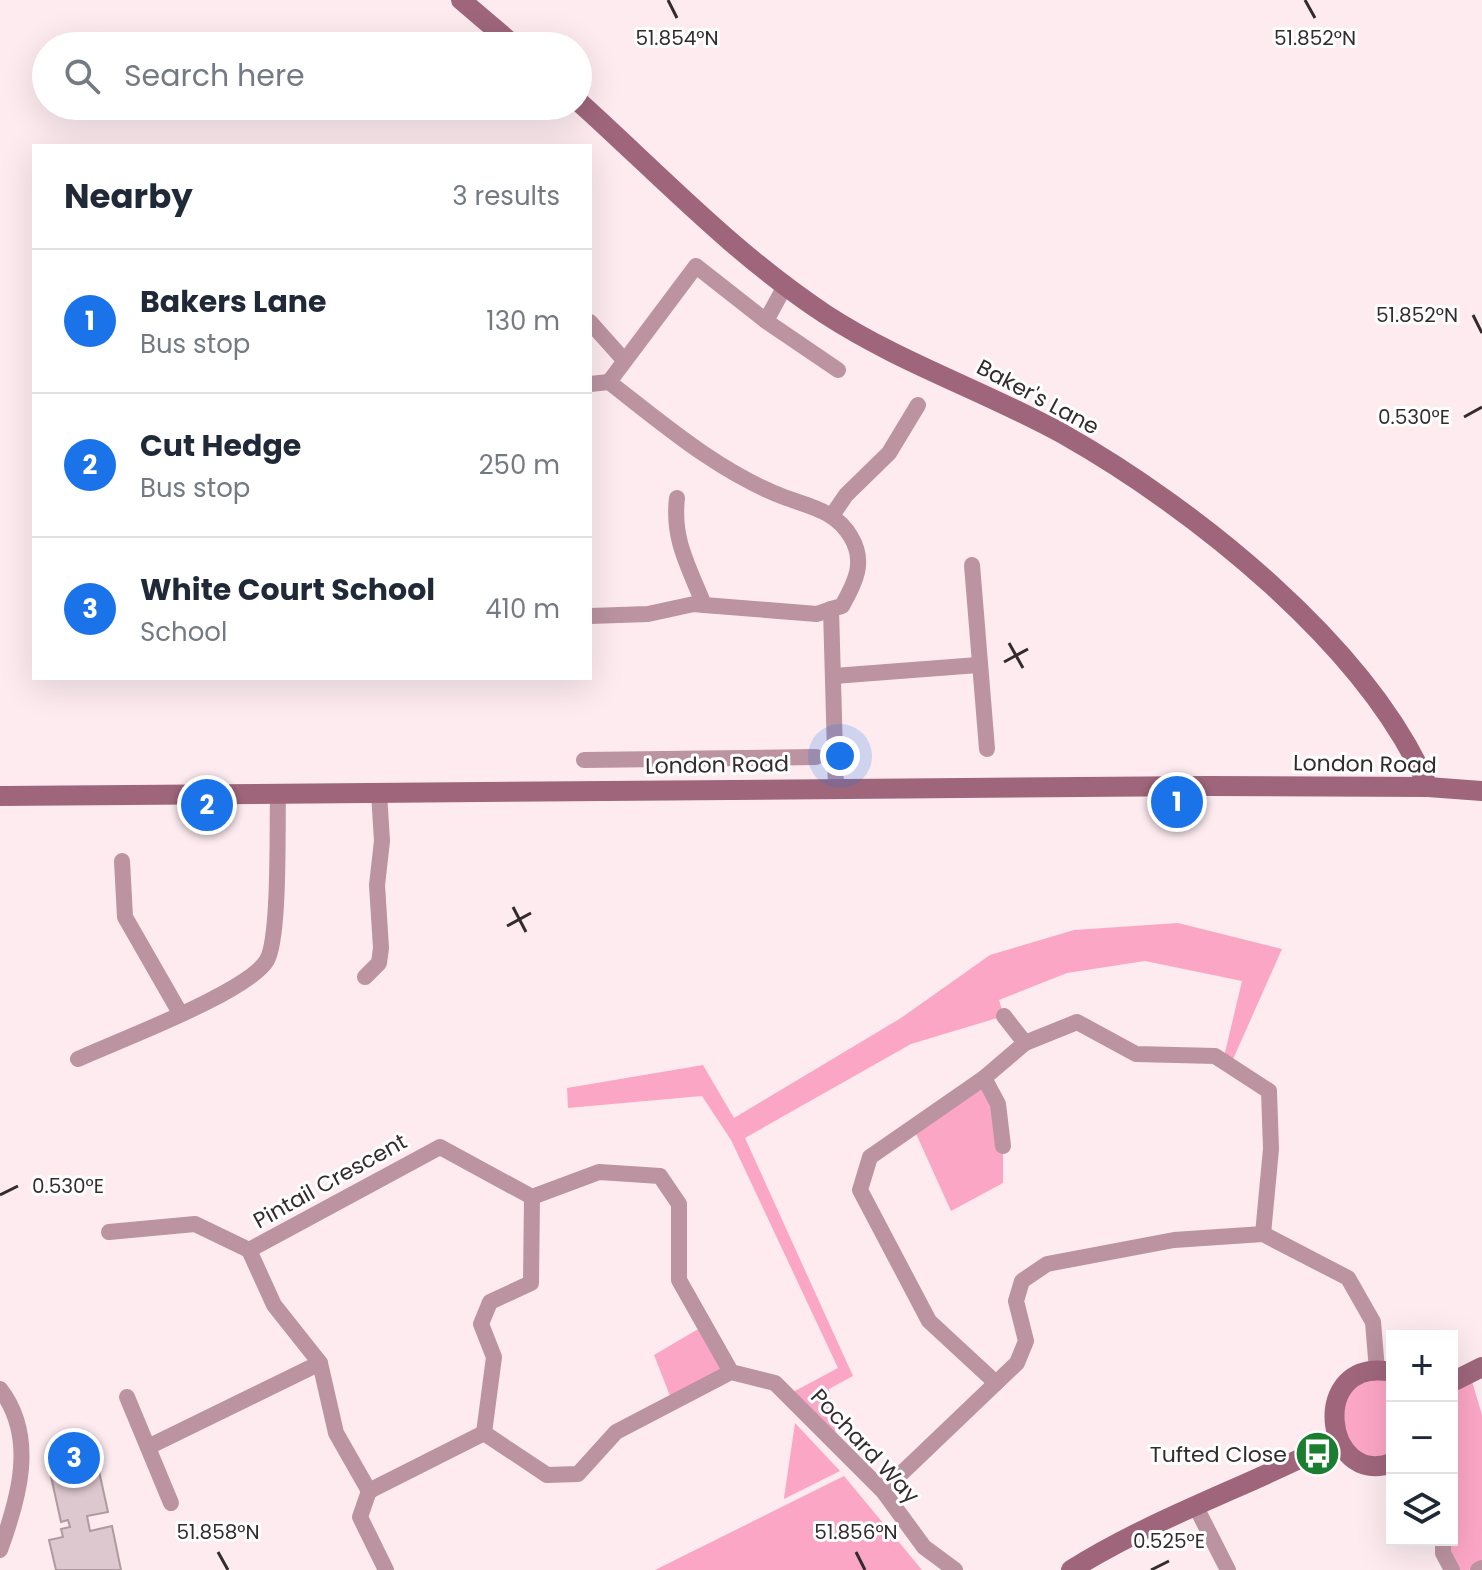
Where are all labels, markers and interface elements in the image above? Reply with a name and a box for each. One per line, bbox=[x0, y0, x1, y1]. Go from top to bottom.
text: 51.854°N bbox=[635, 24, 719, 52]
text: 51.852°N bbox=[1274, 24, 1356, 52]
search box bbox=[32, 32, 592, 120]
icon: search bbox=[60, 54, 104, 98]
text: Search here bbox=[124, 54, 305, 97]
text: Nearby bbox=[64, 172, 193, 220]
text: 3 results bbox=[452, 178, 560, 214]
text: Bakers Lane bbox=[140, 280, 326, 323]
text: 51.852°N bbox=[1376, 301, 1458, 329]
text: 1 bbox=[85, 303, 95, 339]
text: 130 m bbox=[486, 303, 560, 339]
text: Bus stop bbox=[140, 326, 250, 362]
street label: Baker's Lane bbox=[971, 352, 1105, 442]
text: 0.530°E bbox=[1378, 403, 1450, 431]
text: Cut Hedge bbox=[140, 424, 301, 467]
text: 2 bbox=[83, 447, 97, 483]
text: 250 m bbox=[479, 447, 560, 483]
text: Bus stop bbox=[140, 470, 250, 506]
text: White Court School bbox=[140, 568, 435, 611]
text: 3 bbox=[82, 591, 98, 627]
text: 410 m bbox=[485, 591, 560, 627]
text: School bbox=[140, 614, 227, 650]
your location bbox=[820, 736, 860, 776]
street label: London Road bbox=[1293, 747, 1437, 781]
street label: London Road bbox=[645, 748, 789, 782]
pin: 1 bbox=[1151, 772, 1203, 832]
pin: 2 bbox=[181, 775, 233, 835]
street label: Pintail Crescent bbox=[248, 1126, 412, 1236]
text: 0.530°E bbox=[32, 1172, 104, 1200]
map controls bbox=[1386, 1330, 1458, 1546]
button: + bbox=[1386, 1330, 1458, 1402]
street label: Pochard Way bbox=[804, 1382, 927, 1511]
button: − bbox=[1386, 1402, 1458, 1474]
pin: 3 bbox=[48, 1428, 100, 1488]
bus stop icon: Tufted Close bbox=[1294, 1430, 1342, 1478]
place label: Tufted Close bbox=[1150, 1439, 1287, 1470]
button: layers bbox=[1386, 1474, 1458, 1546]
text: 51.858°N bbox=[176, 1518, 260, 1546]
text: 51.856°N bbox=[814, 1518, 898, 1546]
text: 0.525°E bbox=[1133, 1527, 1205, 1555]

